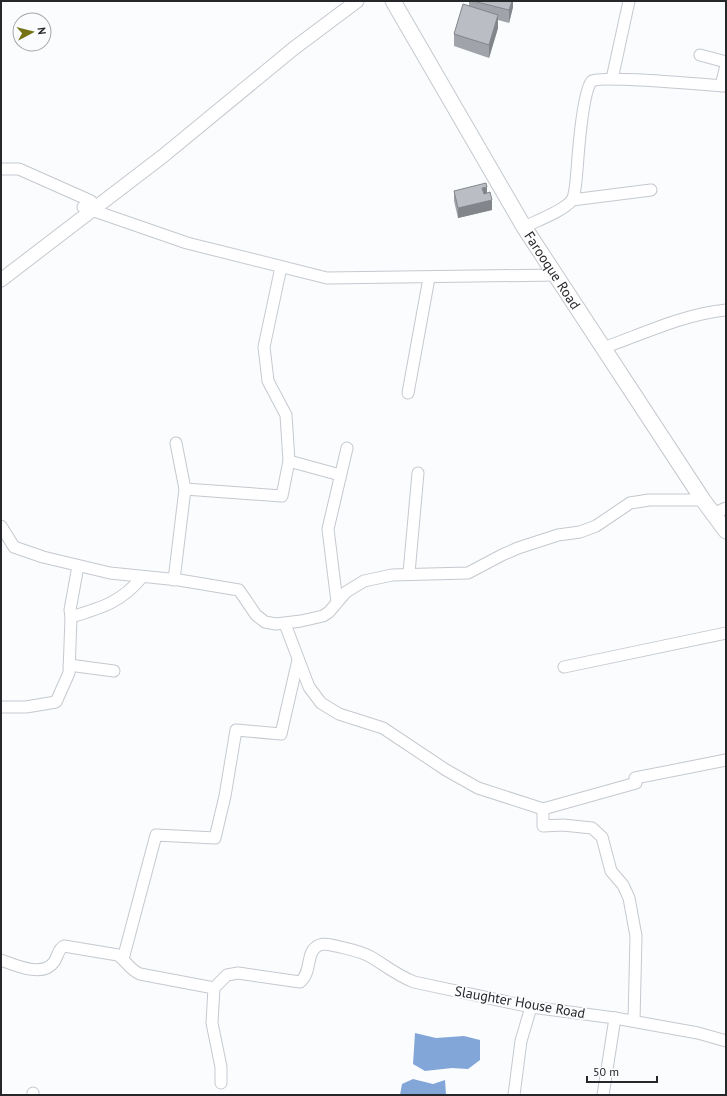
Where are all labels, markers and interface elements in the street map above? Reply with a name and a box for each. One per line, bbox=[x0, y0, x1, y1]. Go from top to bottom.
north arrow bbox=[12, 12, 52, 52]
text: N bbox=[35, 26, 49, 35]
street label: Farooque Road bbox=[520, 228, 584, 313]
street label: Slaughter House Road bbox=[453, 982, 587, 1022]
scale bar bbox=[587, 1058, 657, 1084]
text: 50 m bbox=[593, 1064, 619, 1079]

